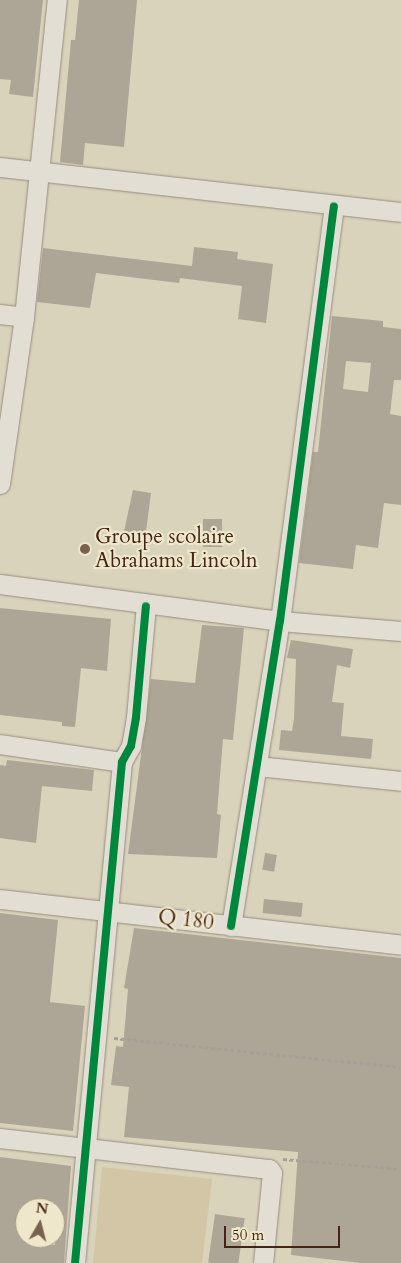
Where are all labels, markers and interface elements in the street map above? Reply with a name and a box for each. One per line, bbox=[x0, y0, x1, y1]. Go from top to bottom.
place label: Groupe scolaire Abrahams Lincoln bbox=[95, 524, 258, 574]
marker: Groupe scolaire Abrahams Lincoln bbox=[79, 543, 91, 555]
street label: Q 180 bbox=[157, 904, 215, 936]
north arrow bbox=[15, 1198, 65, 1248]
text: N bbox=[35, 1198, 49, 1219]
scale bar bbox=[226, 1216, 342, 1248]
text: 50 m bbox=[232, 1225, 264, 1245]

